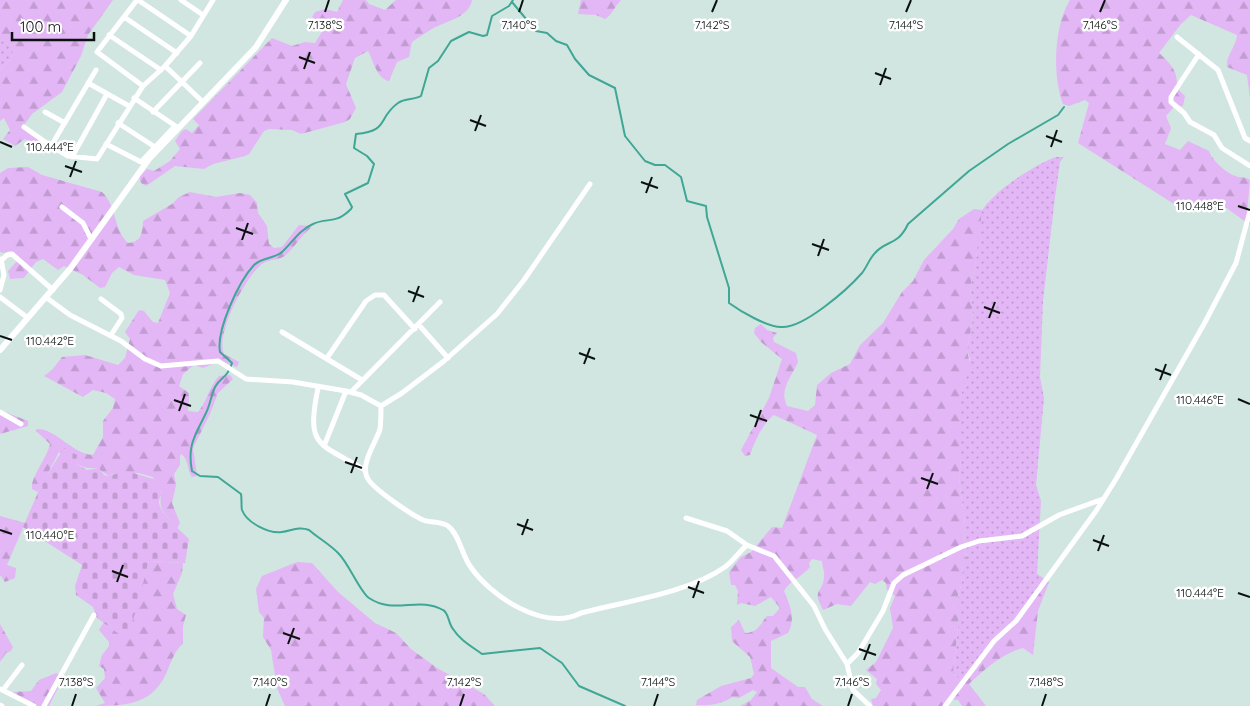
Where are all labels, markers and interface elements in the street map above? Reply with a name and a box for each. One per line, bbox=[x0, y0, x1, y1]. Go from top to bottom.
scale bar bbox=[12, 10, 95, 42]
text: 100 m bbox=[20, 17, 61, 36]
text: 7.138°S bbox=[307, 17, 343, 32]
text: 7.140°S bbox=[501, 17, 537, 32]
text: 7.142°S bbox=[694, 17, 730, 32]
text: 7.144°S bbox=[889, 17, 924, 32]
text: 7.146°S bbox=[1083, 17, 1118, 32]
text: 110.444°E bbox=[26, 139, 74, 154]
text: 110.448°E bbox=[1176, 198, 1224, 213]
text: 110.442°E bbox=[26, 333, 74, 348]
text: 110.446°E bbox=[1176, 392, 1224, 407]
text: 110.440°E bbox=[26, 527, 74, 542]
text: 110.444°E bbox=[1176, 585, 1224, 600]
text: 7.138°S bbox=[58, 674, 94, 689]
text: 7.140°S bbox=[252, 674, 288, 689]
text: 7.142°S bbox=[446, 674, 482, 689]
text: 7.144°S bbox=[641, 674, 676, 689]
text: 7.146°S bbox=[835, 674, 870, 689]
text: 7.148°S bbox=[1029, 674, 1064, 689]

